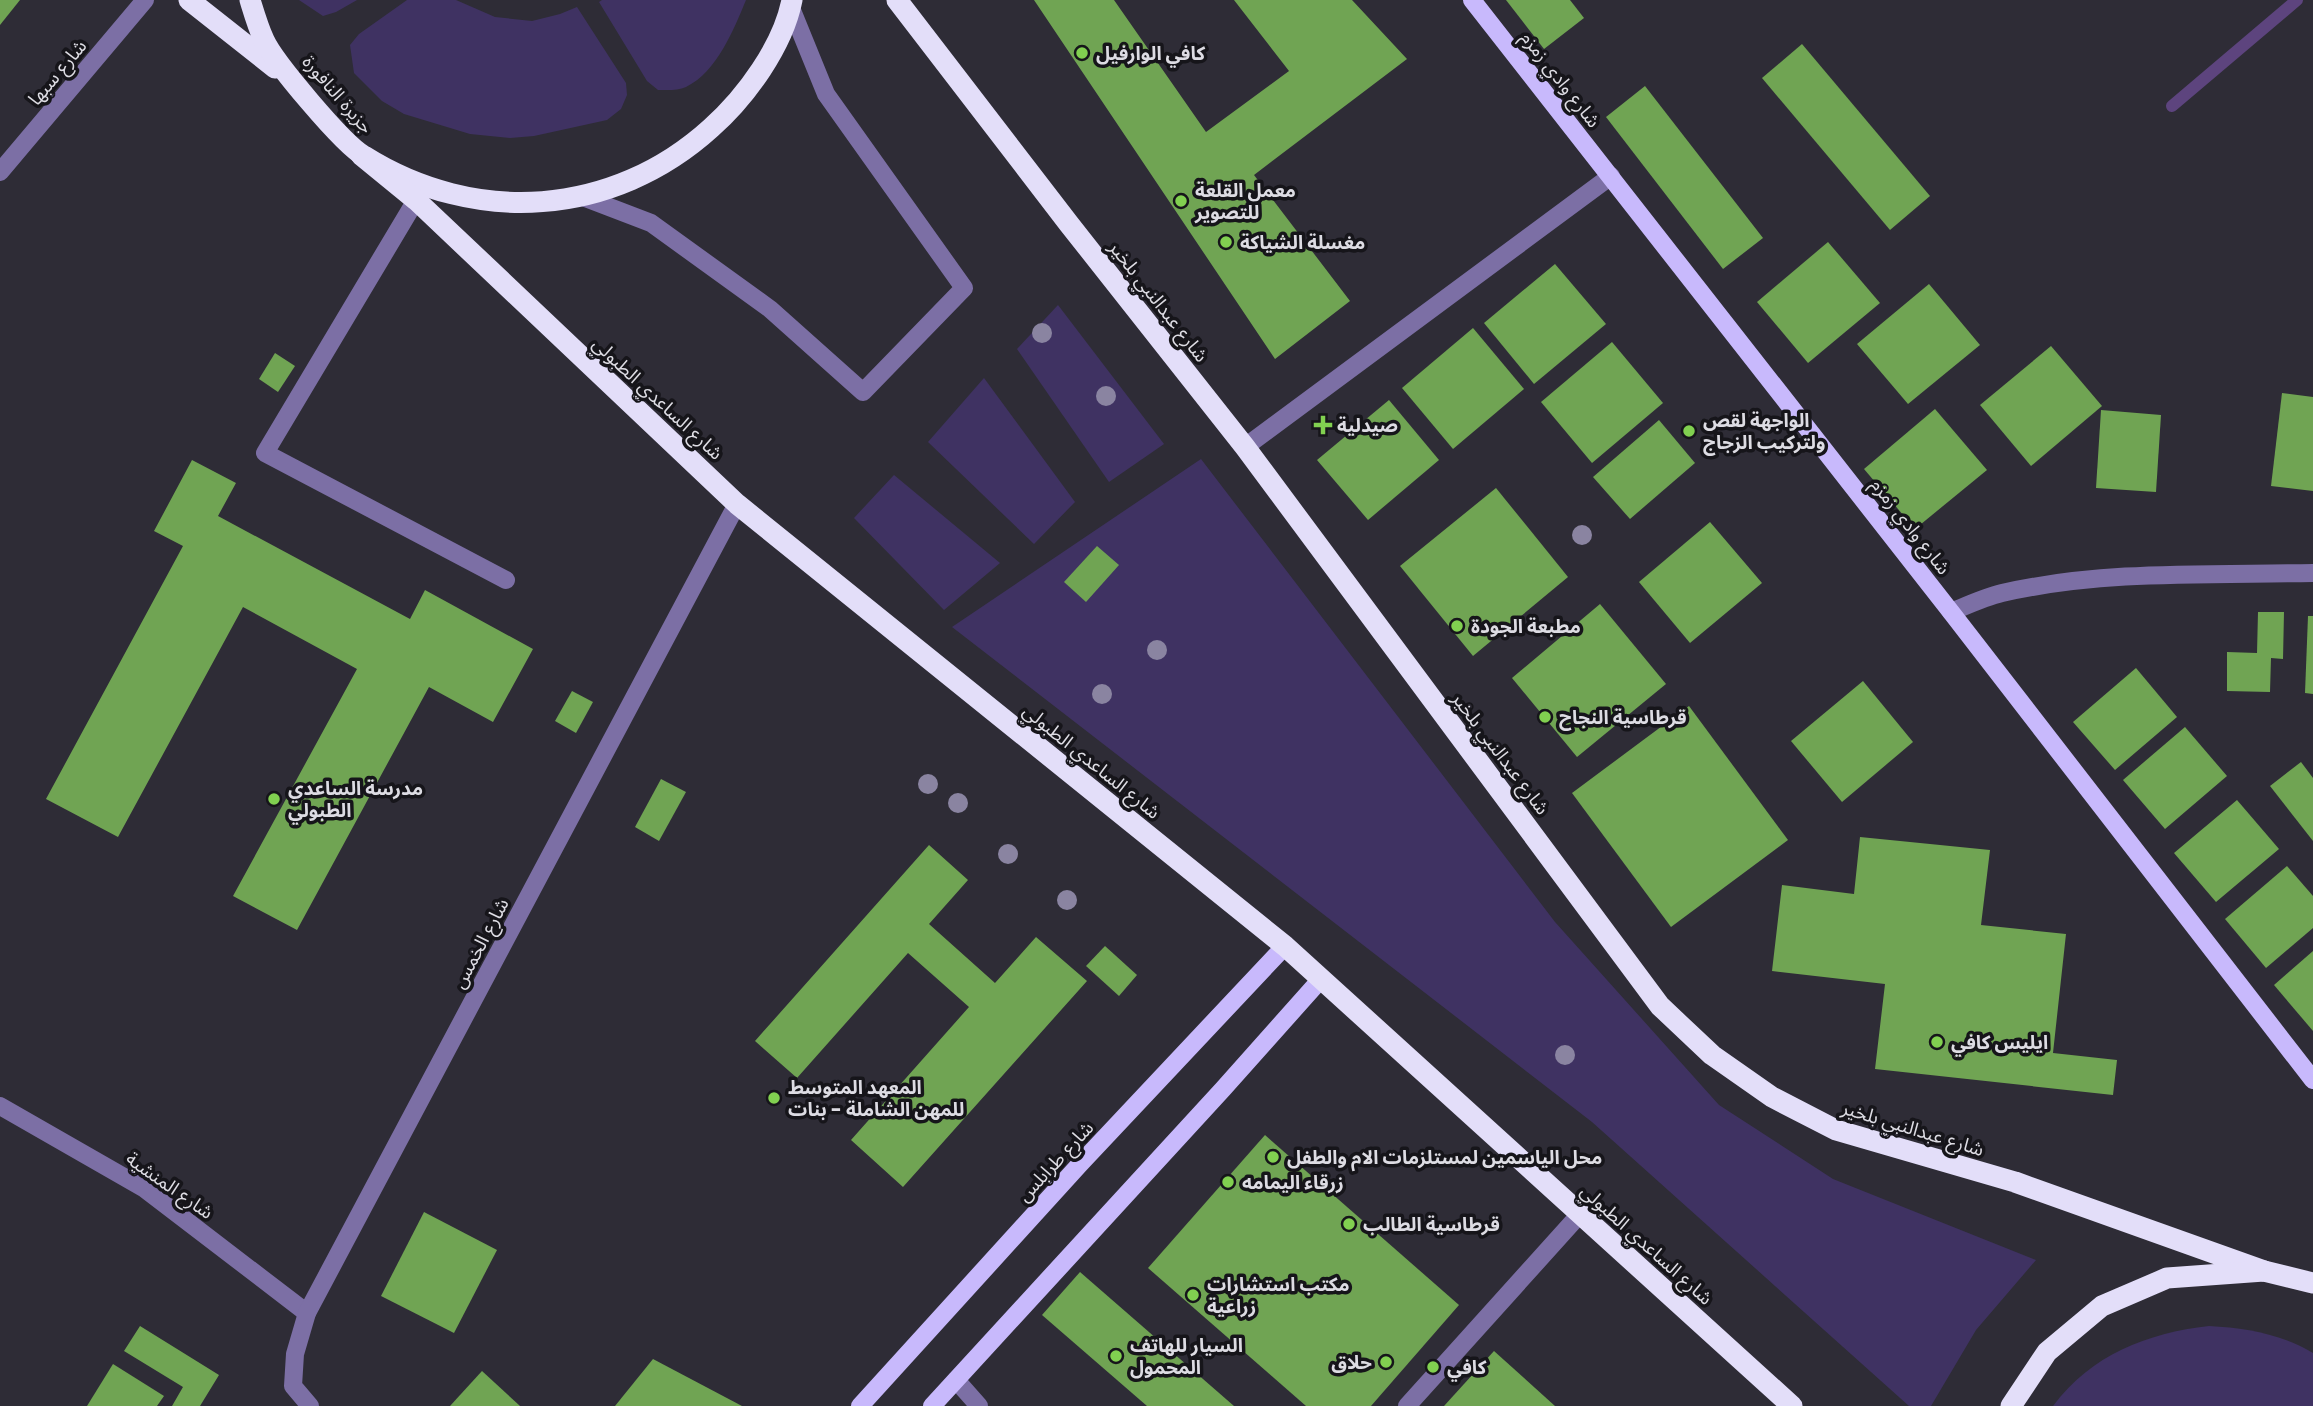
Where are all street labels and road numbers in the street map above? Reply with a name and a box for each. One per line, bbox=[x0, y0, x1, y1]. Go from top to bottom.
street label: شارع وادي زمزم bbox=[1513, 25, 1607, 134]
street label: شارع سبها bbox=[22, 34, 93, 111]
street label: جزيرة النافورة bbox=[296, 49, 379, 140]
street label: شارع عبدالنبي بلخير bbox=[1101, 234, 1215, 369]
street label: شارع الساعدي الطبولي bbox=[585, 331, 729, 467]
street label: شارع وادي زمزم bbox=[1863, 472, 1957, 581]
street label: شارع عبدالنبي بلخير bbox=[1444, 686, 1556, 821]
street label: شارع الساعدي الطبولي bbox=[1016, 697, 1166, 826]
street label: شارع الخمس bbox=[445, 893, 516, 993]
street label: شارع عبدالنبي بلخير bbox=[1837, 1094, 1987, 1164]
street label: شارع طرابلس bbox=[1011, 1115, 1100, 1208]
street label: شارع المنشية bbox=[120, 1145, 219, 1226]
street label: شارع الساعدي الطبولي bbox=[1574, 1178, 1719, 1312]

